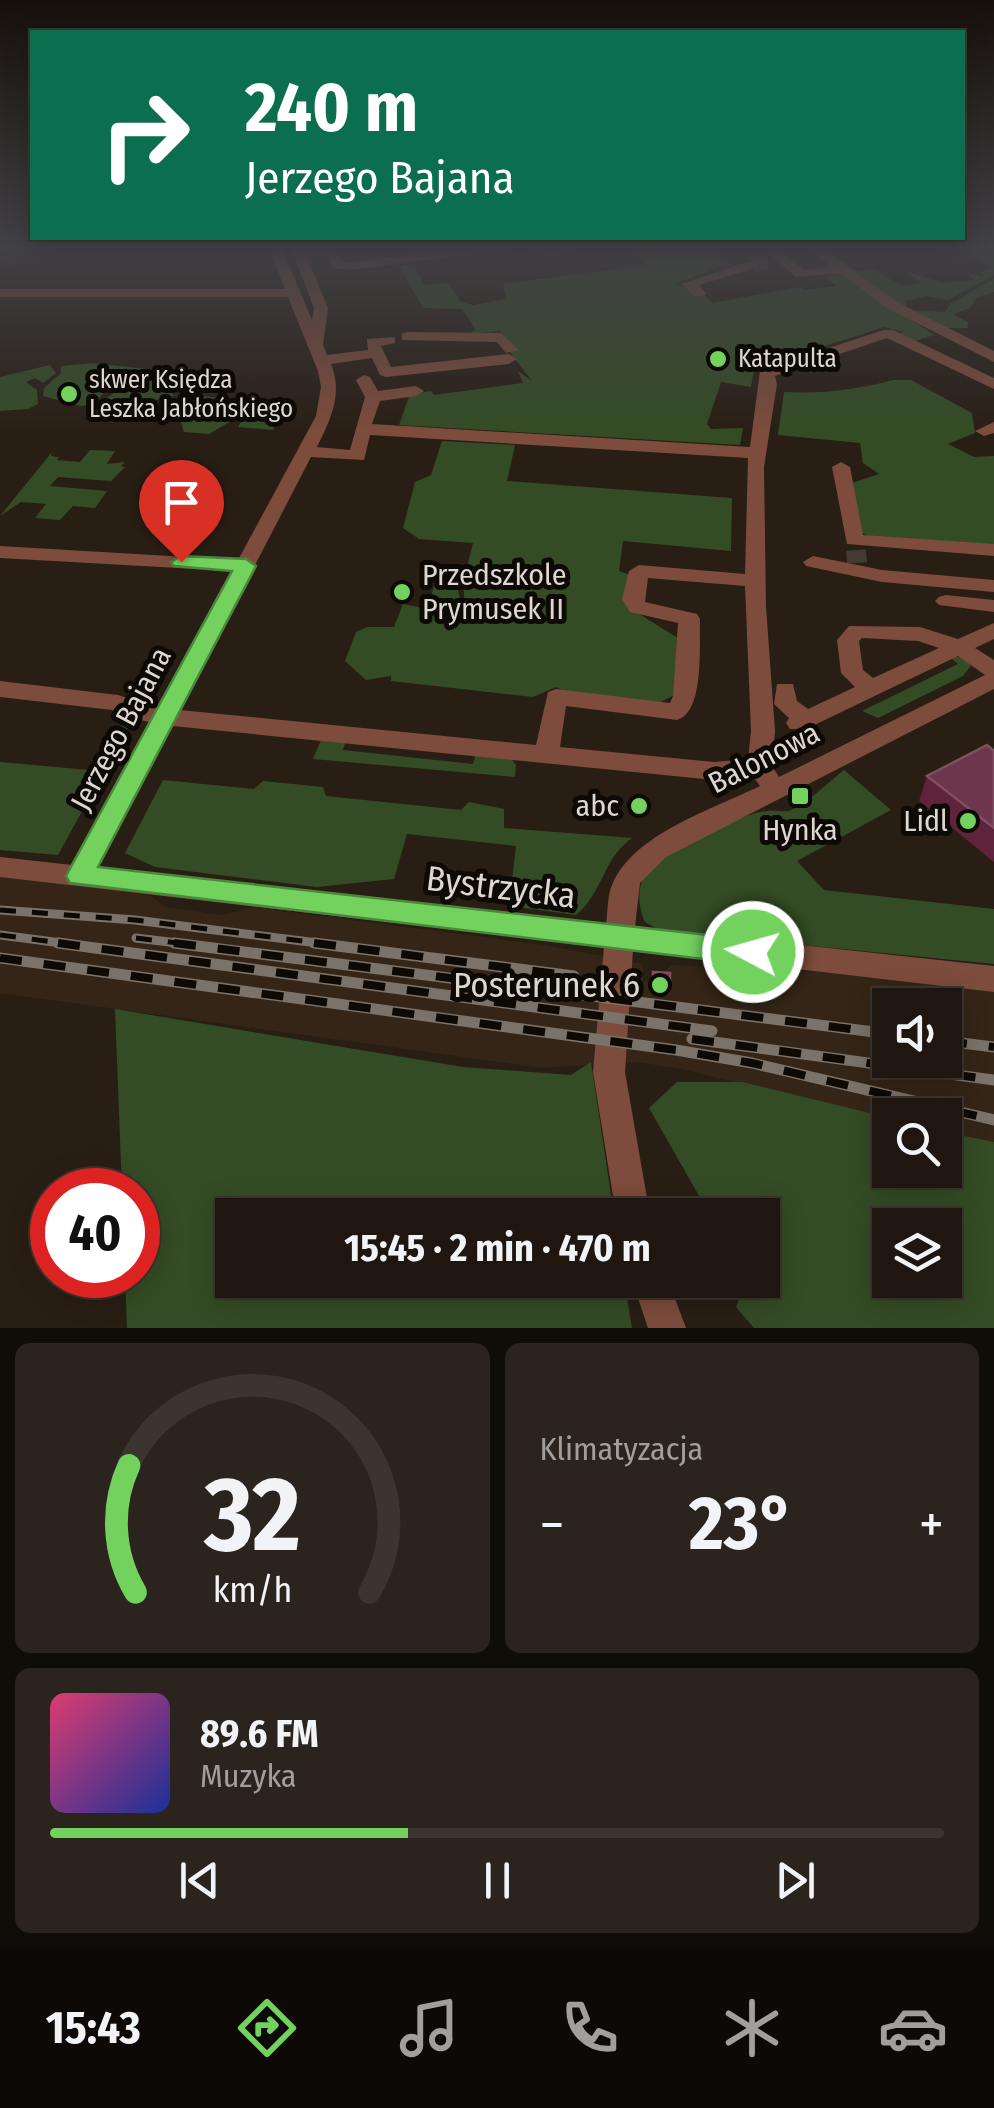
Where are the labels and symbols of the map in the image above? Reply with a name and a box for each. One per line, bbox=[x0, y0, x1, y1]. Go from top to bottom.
place label: Katapulta bbox=[738, 344, 837, 374]
marker: Katapulta bbox=[707, 348, 729, 370]
place label: skwer Księdza Leszka Jabłońskiego bbox=[89, 365, 293, 424]
marker: skwer Księdza Leszka Jabłońskiego bbox=[58, 383, 80, 405]
pin bbox=[139, 460, 224, 563]
place label: Przedszkole Prymusek II bbox=[422, 557, 567, 627]
marker: Przedszkole Prymusek II bbox=[391, 581, 413, 603]
street label: Jerzego Bajana bbox=[63, 641, 179, 817]
street label: Balonowa bbox=[702, 715, 826, 801]
marker: Hynka bbox=[789, 785, 811, 807]
place label: abc bbox=[576, 788, 619, 824]
marker: abc bbox=[628, 795, 650, 817]
place label: Lidl bbox=[903, 803, 948, 839]
marker: Lidl bbox=[957, 810, 979, 832]
place label: Hynka bbox=[762, 812, 838, 848]
street label: Bystrzycka bbox=[424, 857, 578, 917]
position arrow bbox=[701, 900, 805, 1004]
place label: Posterunek 6 bbox=[453, 964, 640, 1006]
marker: Posterunek 6 bbox=[649, 974, 671, 996]
speed limit sign: 40 bbox=[30, 1168, 160, 1298]

